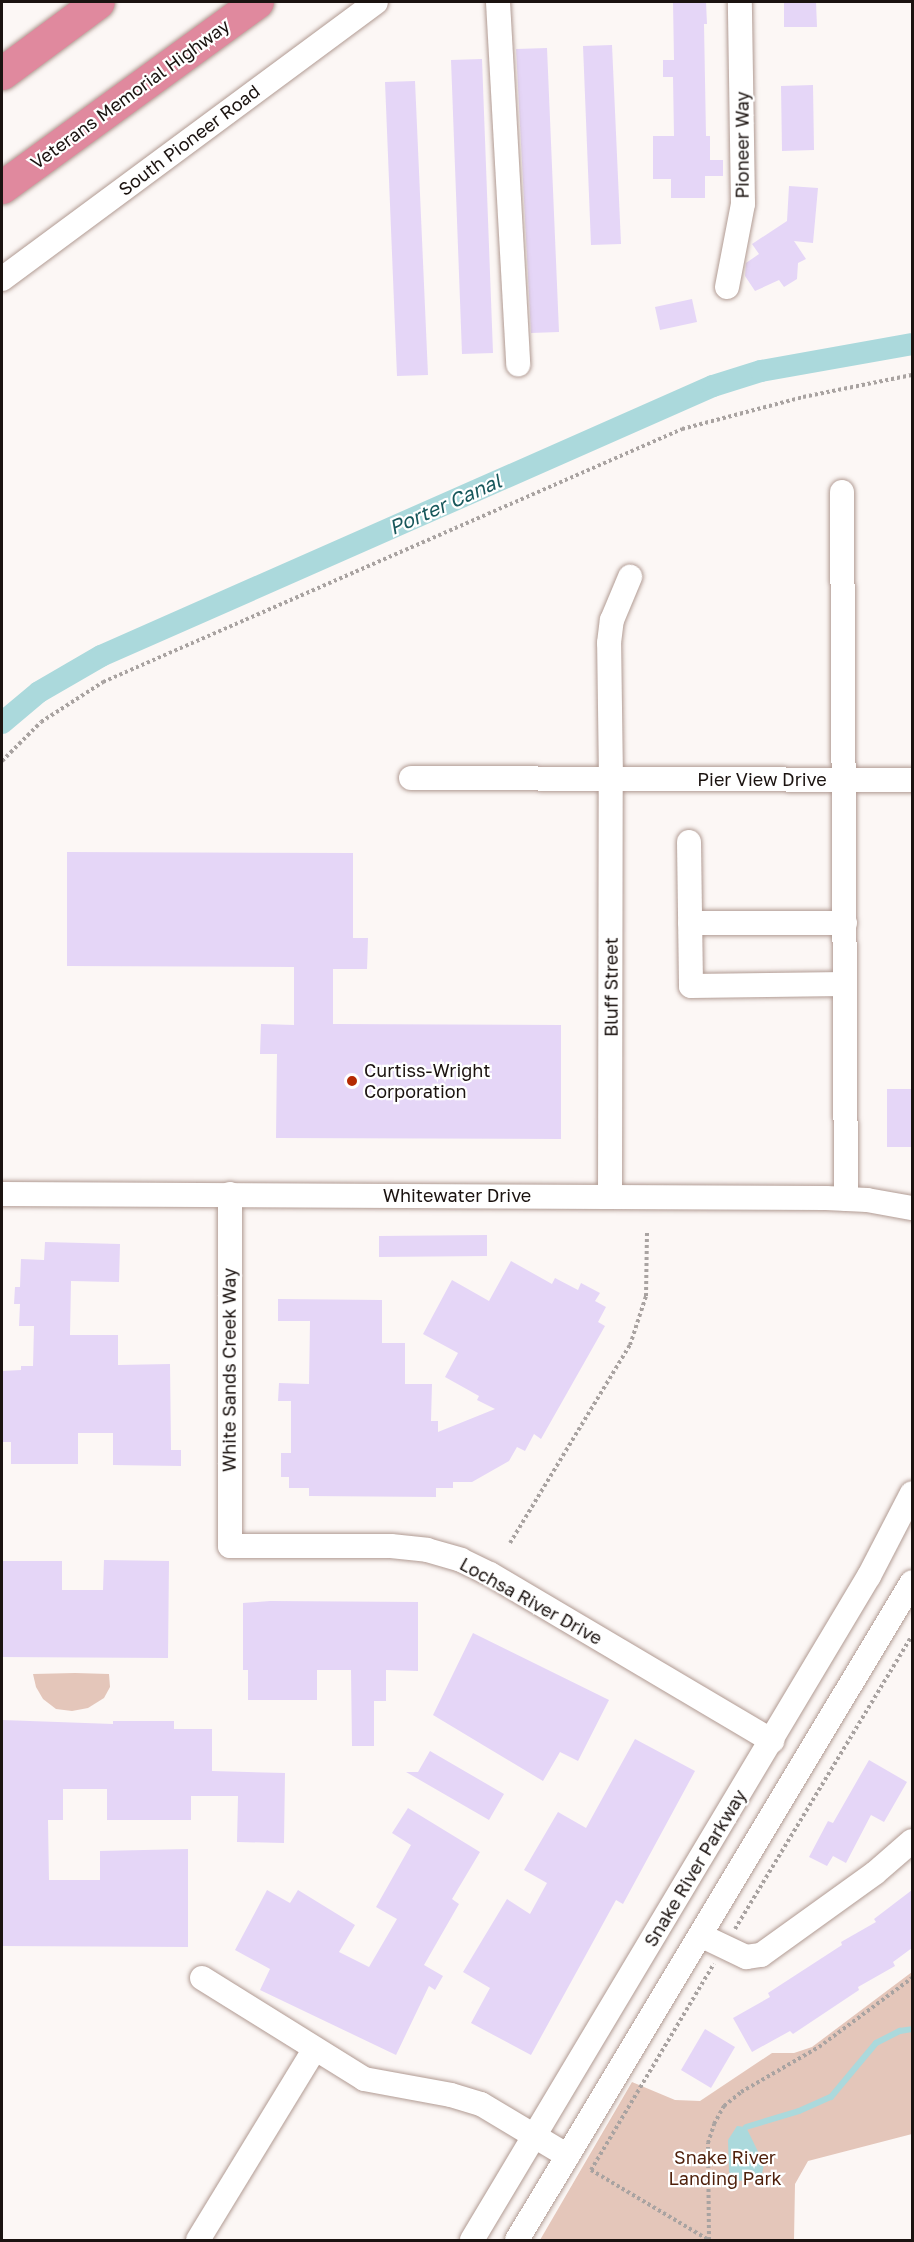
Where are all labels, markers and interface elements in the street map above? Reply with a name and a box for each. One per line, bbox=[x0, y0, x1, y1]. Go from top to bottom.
street label: Veterans Memorial Highway bbox=[26, 15, 234, 173]
street label: South Pioneer Road bbox=[114, 80, 264, 200]
street label: Pioneer Way bbox=[731, 91, 753, 199]
water label: Porter Canal bbox=[385, 469, 505, 539]
street label: Pier View Drive bbox=[697, 768, 827, 790]
street label: Bluff Street bbox=[600, 937, 622, 1037]
place label: Curtiss-Wright Corporation bbox=[364, 1060, 490, 1102]
marker: Curtiss-Wright Corporation bbox=[345, 1074, 359, 1088]
street label: Whitewater Drive bbox=[383, 1184, 531, 1206]
street label: White Sands Creek Way bbox=[218, 1268, 240, 1472]
street label: Lochsa River Drive bbox=[456, 1553, 606, 1649]
street label: Snake River Parkway bbox=[640, 1786, 750, 1950]
park label: Snake River Landing Park bbox=[668, 2147, 782, 2190]

